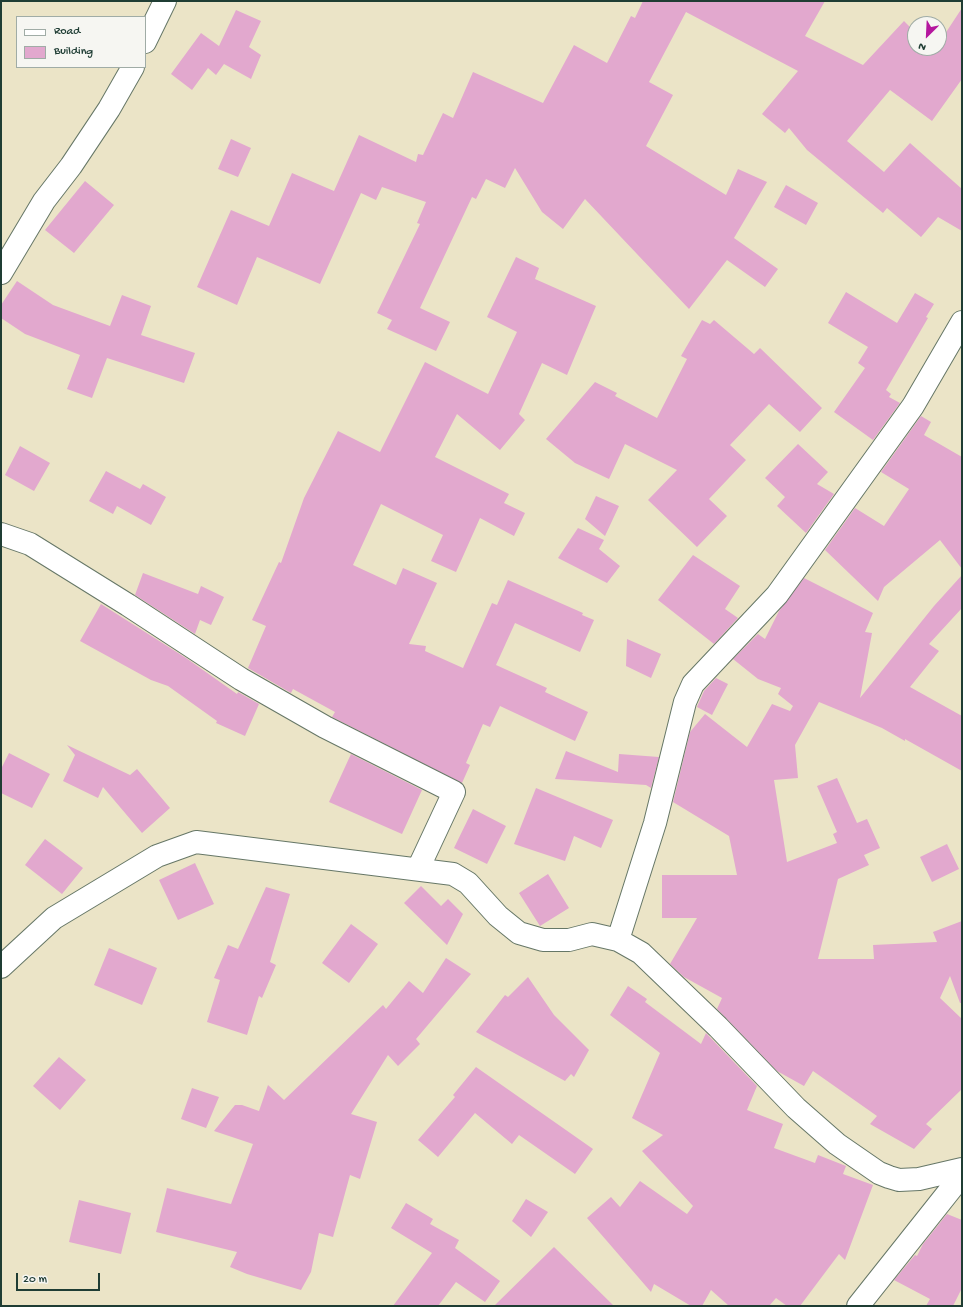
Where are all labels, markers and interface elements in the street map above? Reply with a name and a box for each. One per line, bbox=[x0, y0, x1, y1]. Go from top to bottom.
legend bbox=[16, 16, 146, 68]
north arrow bbox=[907, 16, 947, 56]
text: Road bbox=[54, 25, 80, 39]
text: N bbox=[917, 39, 928, 53]
text: Building bbox=[54, 45, 93, 59]
scale bar bbox=[18, 1265, 102, 1291]
text: 20 m bbox=[23, 1273, 47, 1287]

